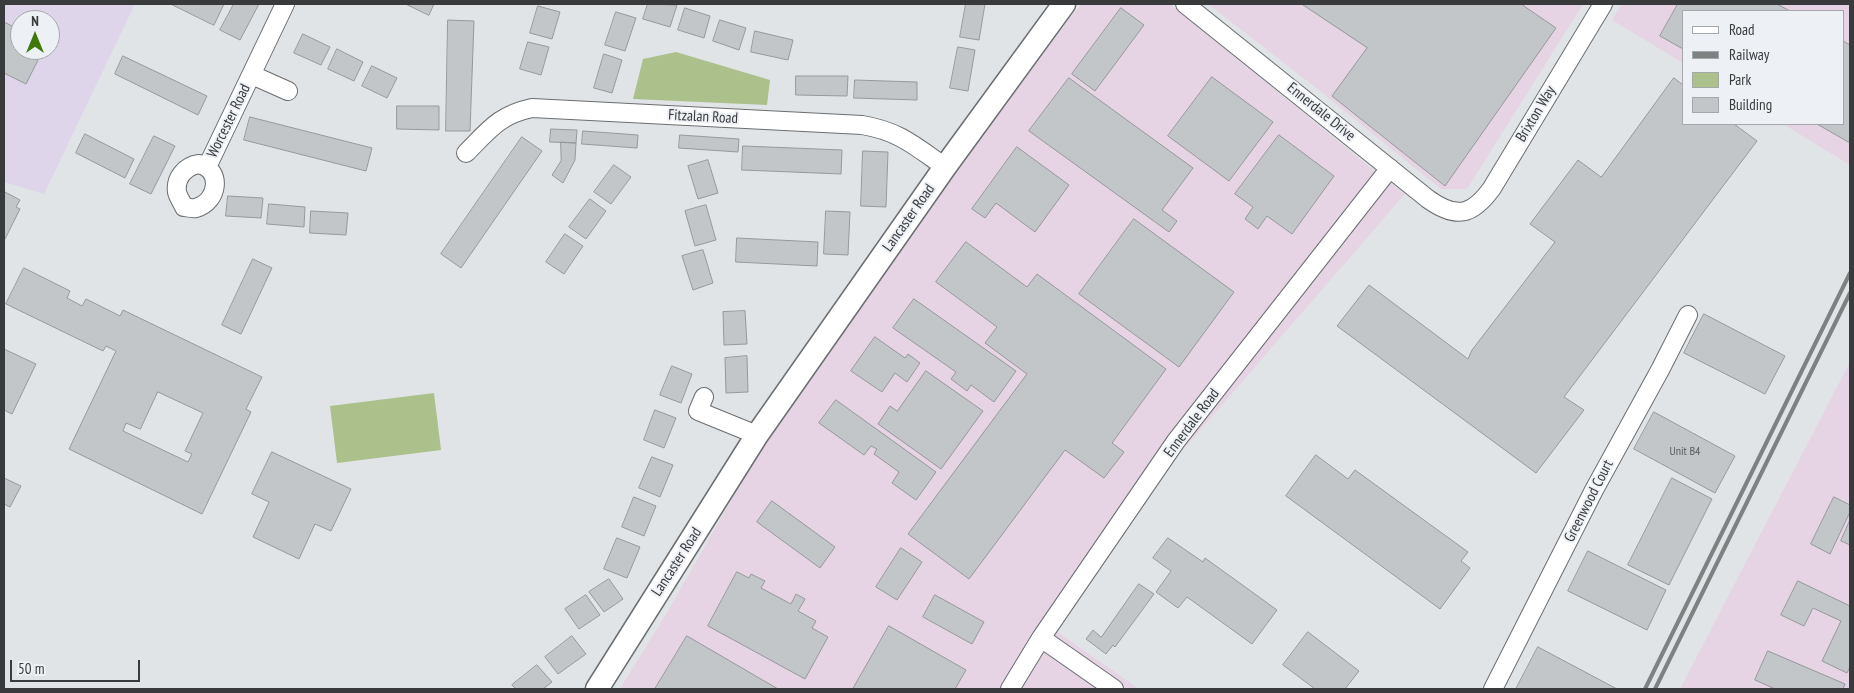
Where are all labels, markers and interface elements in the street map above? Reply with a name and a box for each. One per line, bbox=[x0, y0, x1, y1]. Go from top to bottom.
north arrow bbox=[10, 10, 60, 60]
legend bbox=[1682, 10, 1844, 125]
text: N bbox=[31, 12, 39, 30]
text: Road bbox=[1729, 20, 1755, 39]
text: Railway bbox=[1729, 45, 1769, 64]
text: Park bbox=[1729, 70, 1751, 89]
street label: Ennerdale Drive bbox=[1283, 79, 1359, 145]
street label: Worcester Road bbox=[203, 81, 255, 161]
street label: Brixton Way bbox=[1512, 83, 1560, 145]
text: Building bbox=[1729, 95, 1772, 114]
street label: Fitzalan Road bbox=[668, 106, 738, 128]
street label: Lancaster Road bbox=[879, 181, 939, 255]
street label: Ennerdale Road bbox=[1160, 385, 1224, 461]
house number: Unit B4 bbox=[1669, 445, 1701, 459]
street label: Greenwood Court bbox=[1561, 457, 1617, 545]
street label: Lancaster Road bbox=[648, 524, 706, 600]
scale bar bbox=[12, 650, 142, 682]
text: 50 m bbox=[18, 659, 44, 678]

